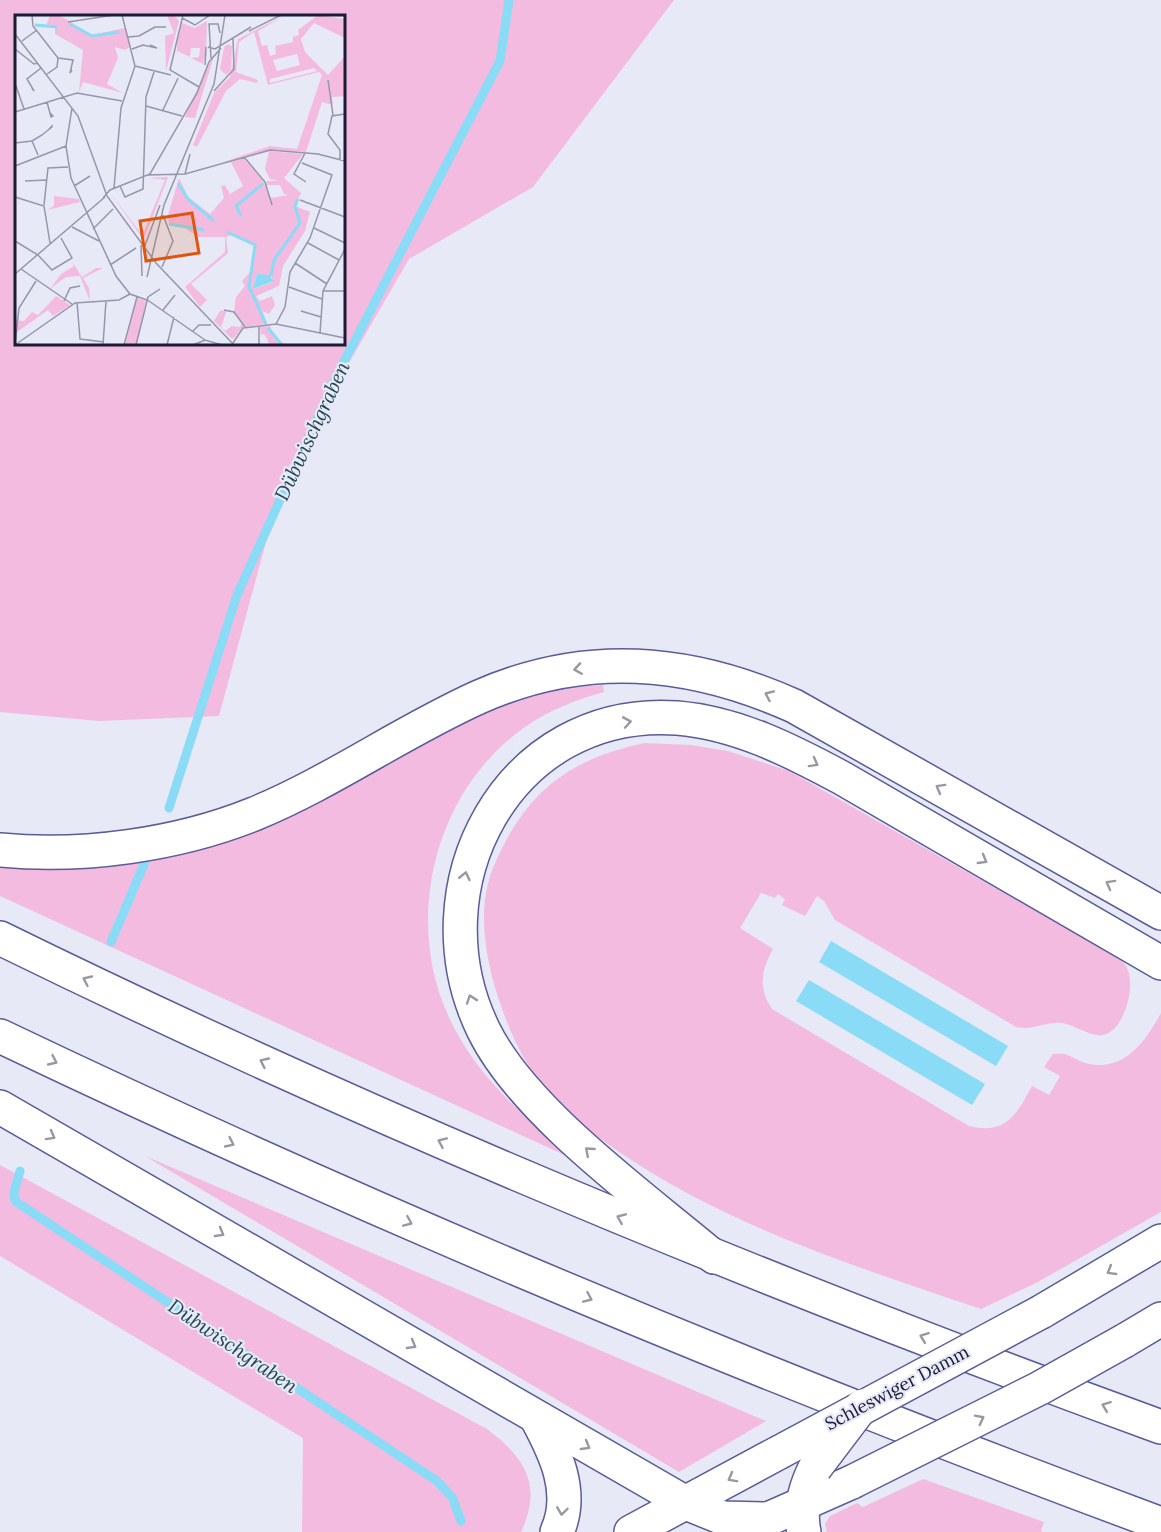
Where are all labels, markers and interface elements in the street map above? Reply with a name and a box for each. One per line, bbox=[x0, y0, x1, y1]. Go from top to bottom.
inset map bbox=[15, 15, 345, 345]
water label: Dübwischgraben bbox=[268, 356, 355, 504]
one-way arrow bbox=[574, 662, 584, 675]
one-way arrow bbox=[764, 690, 775, 702]
one-way arrow bbox=[622, 716, 632, 729]
one-way arrow bbox=[808, 756, 818, 767]
one-way arrow bbox=[936, 784, 946, 796]
one-way arrow bbox=[977, 852, 987, 864]
one-way arrow bbox=[458, 871, 471, 881]
one-way arrow bbox=[1106, 880, 1116, 891]
one-way arrow bbox=[82, 975, 93, 987]
one-way arrow bbox=[466, 994, 479, 1005]
one-way arrow bbox=[46, 1054, 57, 1066]
one-way arrow bbox=[259, 1057, 270, 1069]
one-way arrow bbox=[45, 1128, 55, 1140]
one-way arrow bbox=[224, 1135, 235, 1147]
one-way arrow bbox=[437, 1137, 448, 1149]
one-way arrow bbox=[585, 1147, 596, 1158]
one-way arrow bbox=[616, 1213, 627, 1225]
one-way arrow bbox=[402, 1215, 413, 1227]
one-way arrow bbox=[214, 1226, 224, 1238]
one-way arrow bbox=[1107, 1264, 1117, 1276]
one-way arrow bbox=[581, 1291, 592, 1303]
water label: Dübwischgraben bbox=[164, 1293, 303, 1399]
one-way arrow bbox=[919, 1332, 930, 1344]
one-way arrow bbox=[406, 1338, 416, 1349]
street label: Schleswiger Damm bbox=[821, 1340, 973, 1435]
one-way arrow bbox=[1101, 1401, 1112, 1413]
one-way arrow bbox=[973, 1415, 984, 1426]
one-way arrow bbox=[580, 1439, 590, 1451]
one-way arrow bbox=[728, 1471, 738, 1482]
one-way arrow bbox=[556, 1507, 568, 1516]

